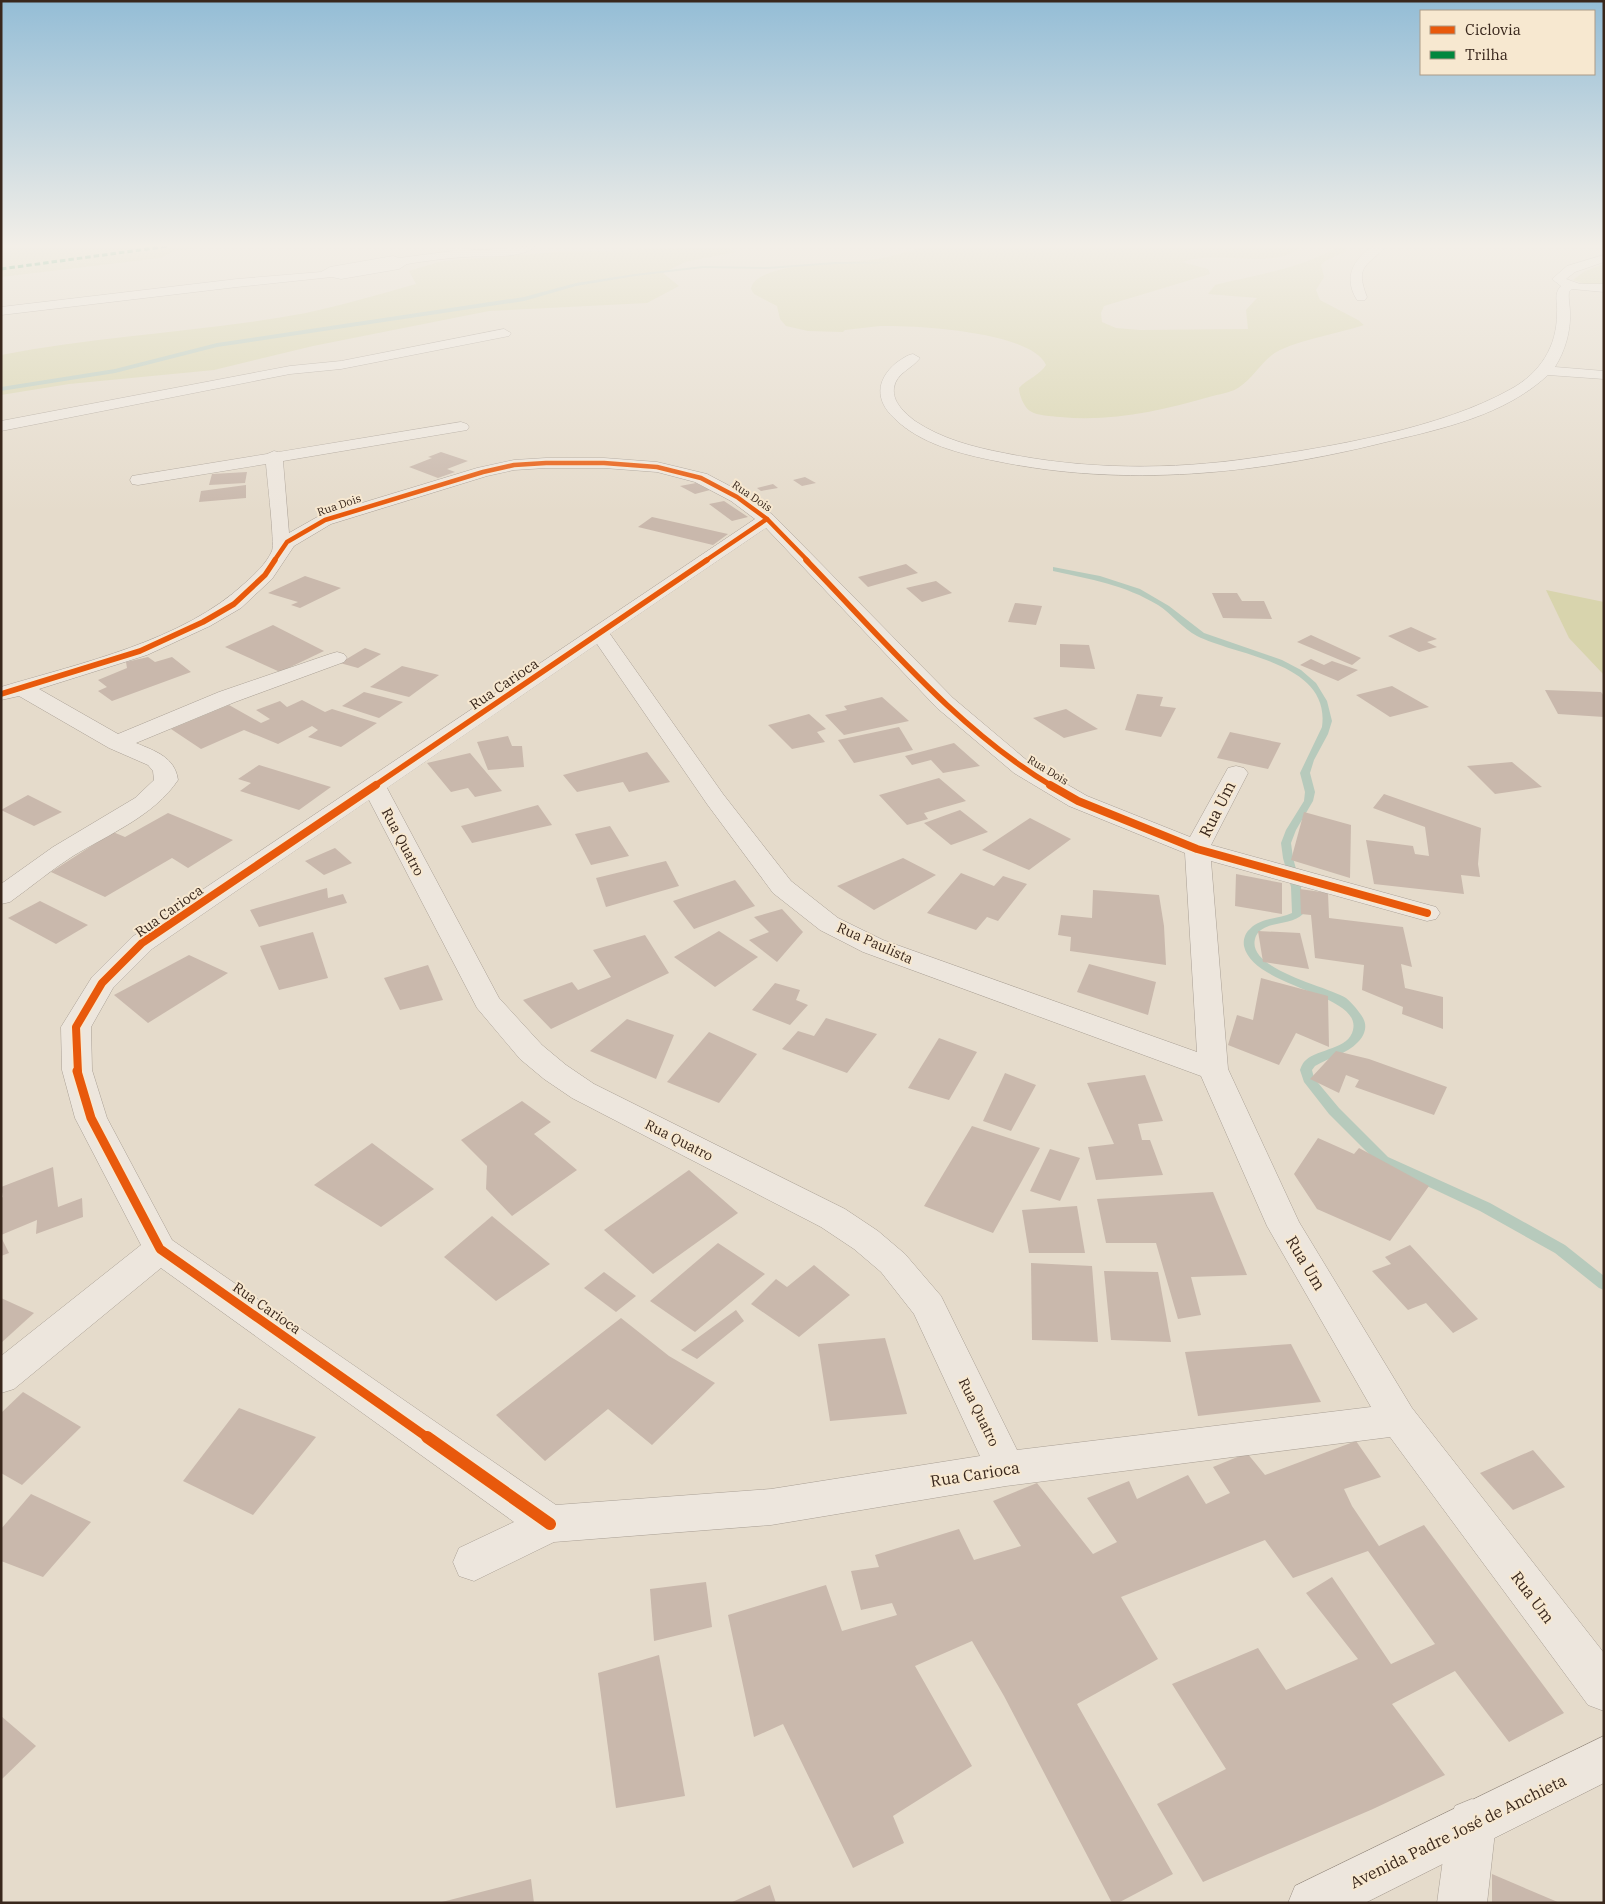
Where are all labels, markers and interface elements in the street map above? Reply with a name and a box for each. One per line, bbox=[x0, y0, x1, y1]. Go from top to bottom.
legend bbox=[1420, 10, 1595, 75]
text: Ciclovia bbox=[1465, 20, 1521, 39]
text: Trilha bbox=[1465, 45, 1508, 64]
street label: Rua Dois bbox=[729, 477, 775, 515]
street label: Rua Dois bbox=[315, 491, 363, 519]
street label: Rua Carioca bbox=[466, 654, 542, 714]
street label: Rua Dois bbox=[1025, 752, 1071, 788]
street label: Rua Um bbox=[1194, 778, 1240, 840]
street label: Rua Quatro bbox=[378, 805, 428, 879]
street label: Rua Carioca bbox=[131, 881, 207, 941]
street label: Rua Paulista bbox=[834, 918, 916, 968]
street label: Rua Quatro bbox=[642, 1115, 716, 1165]
street label: Rua Um bbox=[1282, 1232, 1330, 1294]
street label: Rua Carioca bbox=[229, 1278, 305, 1338]
street label: Rua Quatro bbox=[955, 1375, 1003, 1449]
street label: Rua Carioca bbox=[929, 1457, 1021, 1491]
street label: Rua Um bbox=[1507, 1567, 1559, 1627]
street label: Avenida Padre José de Anchieta bbox=[1347, 1770, 1570, 1892]

